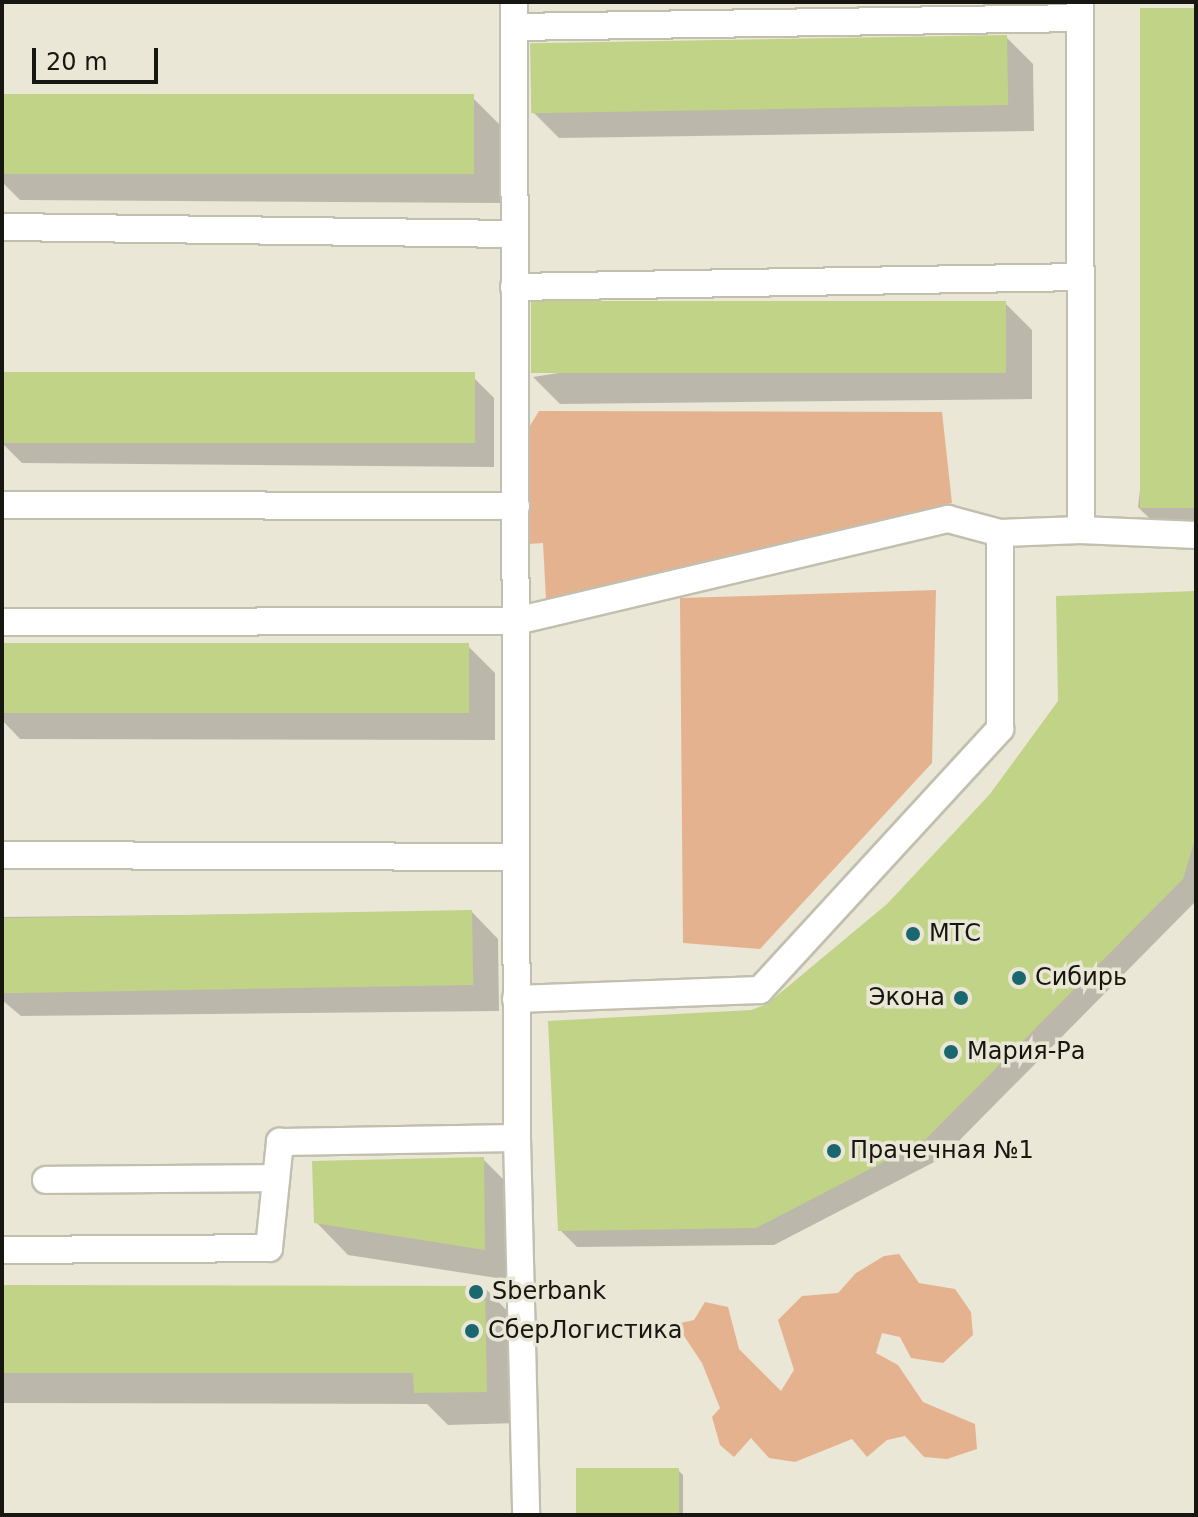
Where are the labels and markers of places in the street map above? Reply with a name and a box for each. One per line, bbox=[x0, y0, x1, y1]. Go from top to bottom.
place label: МТС bbox=[929, 920, 981, 948]
marker: МТС bbox=[904, 925, 922, 943]
place label: Сибирь bbox=[1035, 964, 1127, 992]
marker: Сибирь bbox=[1010, 969, 1028, 987]
place label: Экона bbox=[869, 984, 945, 1012]
marker: Экона bbox=[952, 989, 970, 1007]
place label: Мария-Ра bbox=[967, 1038, 1086, 1066]
marker: Мария-Ра bbox=[942, 1043, 960, 1061]
place label: Прачечная №1 bbox=[850, 1137, 1034, 1165]
marker: Прачечная №1 bbox=[825, 1142, 843, 1160]
place label: Sberbank bbox=[492, 1278, 606, 1306]
marker: Sberbank bbox=[467, 1283, 485, 1301]
place label: СберЛогистика bbox=[488, 1317, 682, 1345]
marker: СберЛогистика bbox=[463, 1322, 481, 1340]

